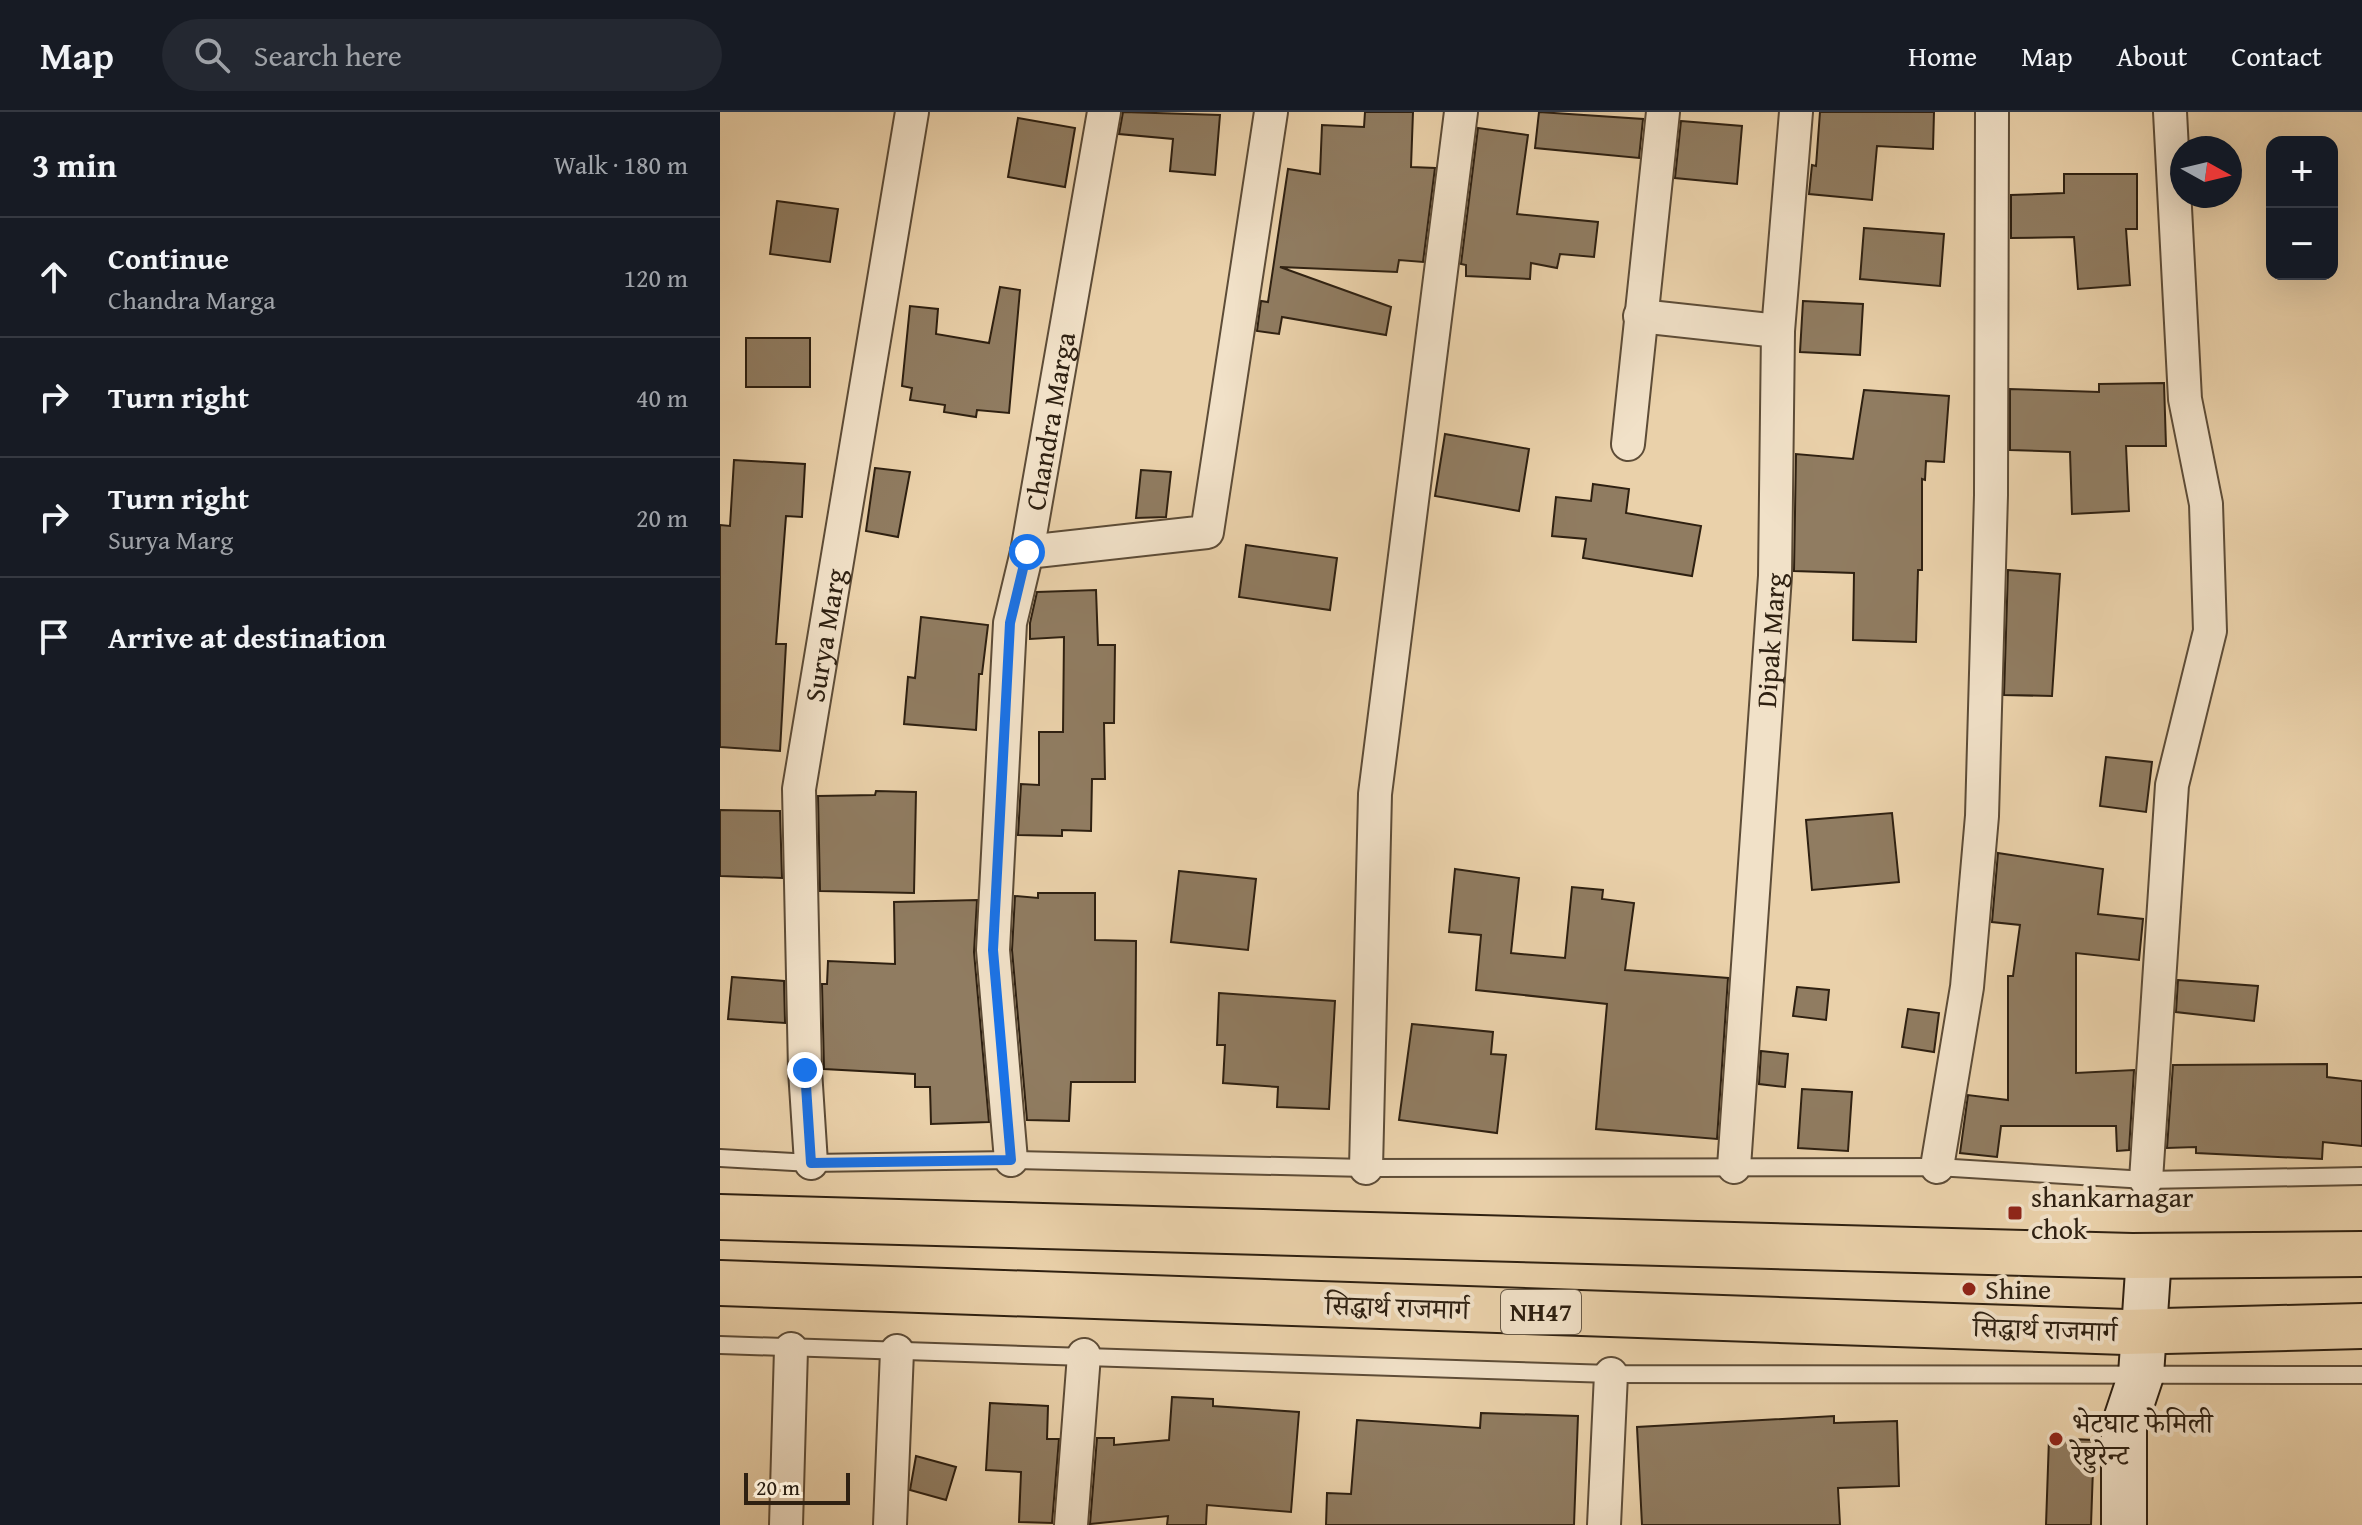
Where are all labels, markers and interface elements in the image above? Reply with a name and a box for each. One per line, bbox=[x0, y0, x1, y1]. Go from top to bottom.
search box bbox=[162, 19, 722, 91]
text: Map bbox=[40, 27, 114, 83]
icon: search bbox=[190, 33, 234, 77]
text: Search here bbox=[254, 33, 402, 77]
text: Home bbox=[1908, 35, 1977, 76]
text: Map bbox=[2021, 35, 2073, 76]
text: About bbox=[2117, 35, 2187, 76]
text: Contact bbox=[2231, 35, 2322, 76]
north arrow bbox=[2170, 136, 2242, 208]
map controls bbox=[2266, 136, 2338, 280]
button: + bbox=[2266, 136, 2338, 208]
text: 3 min bbox=[32, 140, 117, 189]
text: Walk · 180 m bbox=[554, 145, 688, 184]
button: − bbox=[2266, 208, 2338, 280]
text: Continue bbox=[108, 236, 229, 280]
icon: ahead bbox=[32, 255, 76, 299]
text: 120 m bbox=[623, 258, 688, 297]
text: Chandra Marga bbox=[108, 280, 276, 319]
street label: Chandra Marga bbox=[1014, 328, 1085, 514]
icon: right bbox=[32, 375, 76, 419]
text: Turn right bbox=[108, 375, 249, 419]
text: 40 m bbox=[636, 378, 688, 417]
text: Turn right bbox=[108, 476, 249, 520]
icon: right bbox=[32, 495, 76, 539]
text: 20 m bbox=[636, 498, 688, 537]
text: Surya Marg bbox=[108, 520, 233, 559]
route start bbox=[1009, 534, 1045, 570]
street label: Surya Marg bbox=[793, 565, 855, 705]
street label: Dipak Marg bbox=[1745, 571, 1795, 709]
icon: arrive bbox=[32, 615, 76, 659]
text: Arrive at destination bbox=[108, 615, 386, 659]
route end bbox=[787, 1052, 823, 1088]
place label: shankarnagar chok bbox=[2031, 1176, 2194, 1249]
marker: shankarnagar chok bbox=[2006, 1204, 2024, 1222]
place label: Shine bbox=[1985, 1268, 2051, 1309]
marker: Shine bbox=[1960, 1280, 1978, 1298]
street label: सिद्धार्थ राजमार्ग bbox=[1322, 1283, 1471, 1330]
road number: NH47 bbox=[1501, 1290, 1581, 1334]
street label: सिद्धार्थ राजमार्ग bbox=[1970, 1305, 2119, 1352]
place label: भेटघाट फेमिली रेष्टुरेन्ट bbox=[2068, 1402, 2215, 1475]
marker: भेटघाट फेमिली रेष्टुरेन्ट bbox=[2047, 1430, 2065, 1448]
scale bar bbox=[744, 1469, 850, 1505]
text: 20 m bbox=[756, 1471, 800, 1503]

